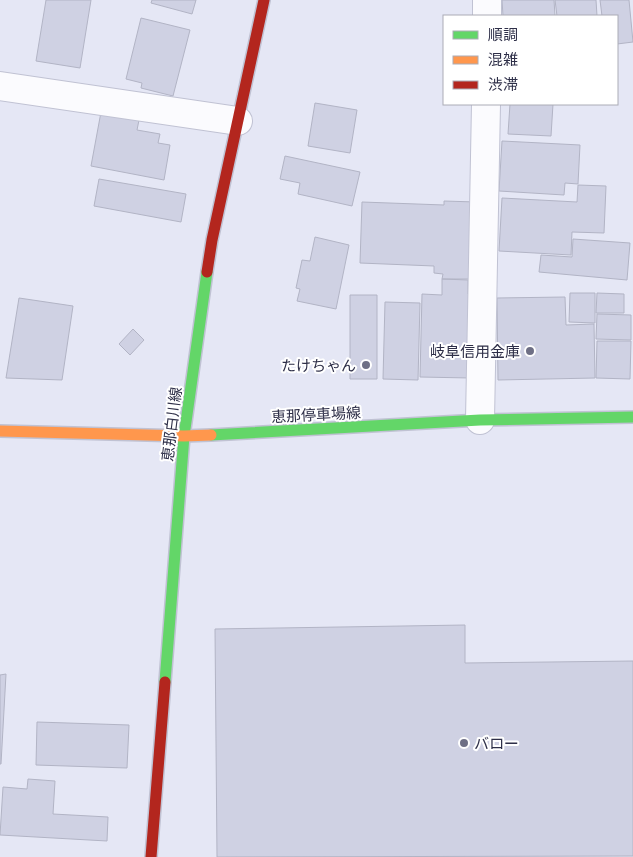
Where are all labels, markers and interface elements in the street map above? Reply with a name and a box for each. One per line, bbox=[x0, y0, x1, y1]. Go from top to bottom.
legend bbox=[443, 15, 618, 105]
text: 順調 bbox=[488, 24, 518, 44]
text: 混雑 bbox=[488, 49, 518, 69]
text: 渋滞 bbox=[488, 74, 518, 94]
place label: 岐阜信用金庫 bbox=[430, 341, 520, 361]
marker: 岐阜信用金庫 bbox=[524, 345, 536, 357]
place label: たけちゃん bbox=[281, 355, 356, 375]
marker: たけちゃん bbox=[360, 359, 372, 371]
street label: 恵那白川線 bbox=[157, 386, 185, 462]
street label: 恵那停車場線 bbox=[271, 402, 361, 426]
place label: バロー bbox=[474, 733, 519, 753]
marker: バロー bbox=[458, 737, 470, 749]

